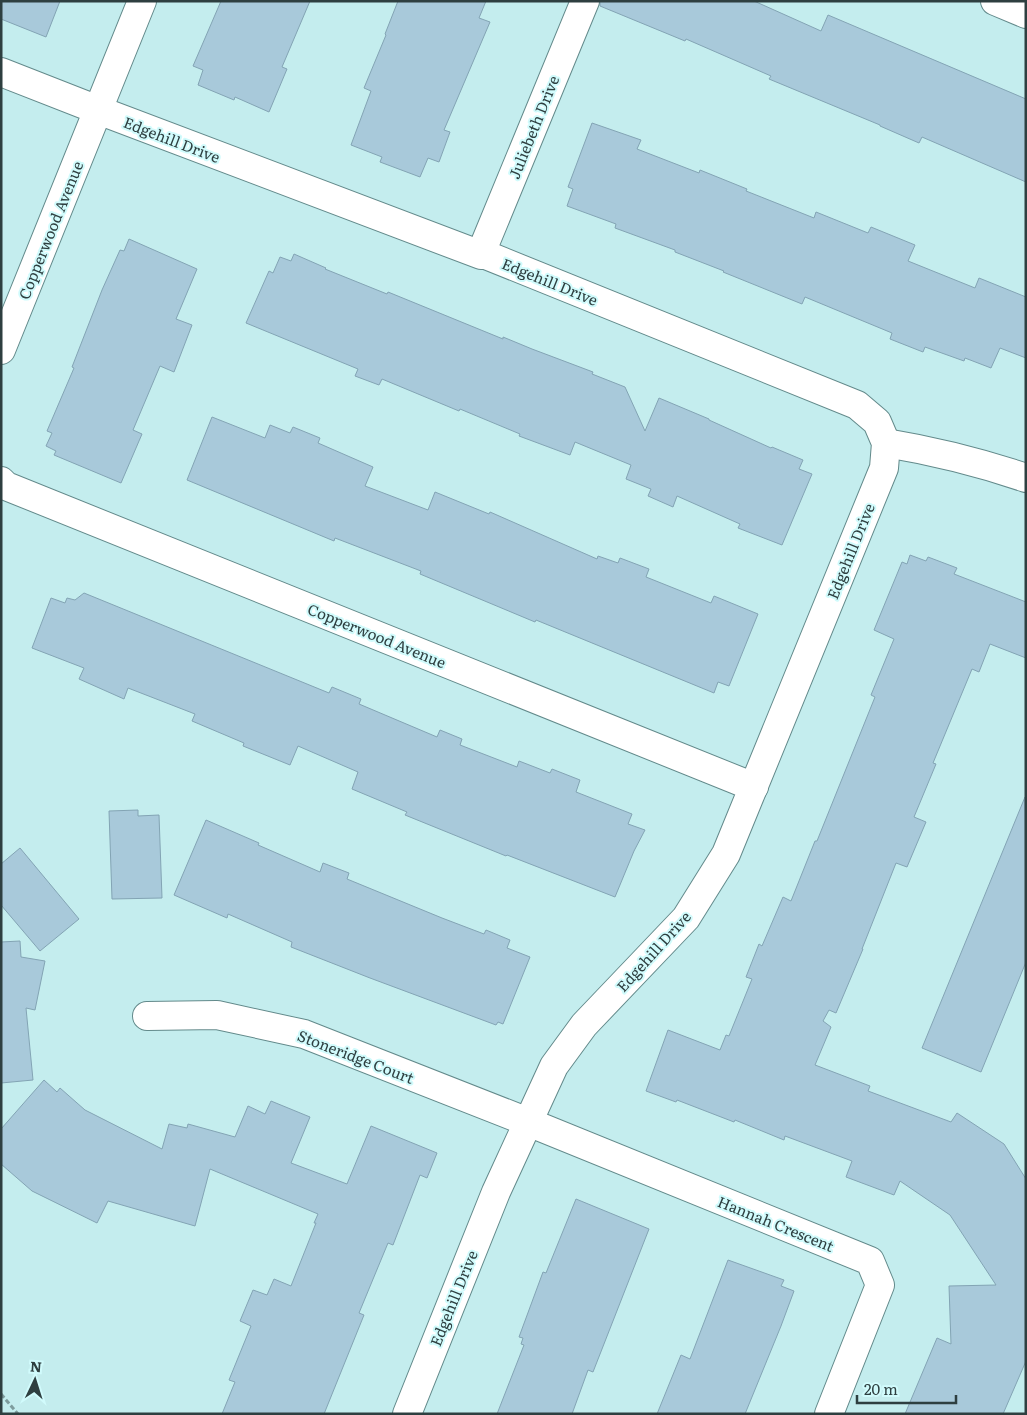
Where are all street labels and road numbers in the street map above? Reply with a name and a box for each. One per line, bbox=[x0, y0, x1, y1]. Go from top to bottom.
street label: Juliebeth Drive bbox=[502, 72, 564, 182]
street label: Edgehill Drive bbox=[120, 110, 224, 168]
street label: Copperwood Avenue bbox=[12, 157, 88, 303]
street label: Edgehill Drive bbox=[499, 251, 602, 311]
street label: Edgehill Drive bbox=[820, 499, 880, 602]
street label: Copperwood Avenue bbox=[304, 597, 450, 673]
street label: Edgehill Drive bbox=[610, 905, 696, 997]
street label: Stoneridge Court bbox=[295, 1023, 417, 1089]
street label: Hannah Crescent bbox=[714, 1189, 838, 1257]
street label: Edgehill Drive bbox=[423, 1246, 483, 1349]

